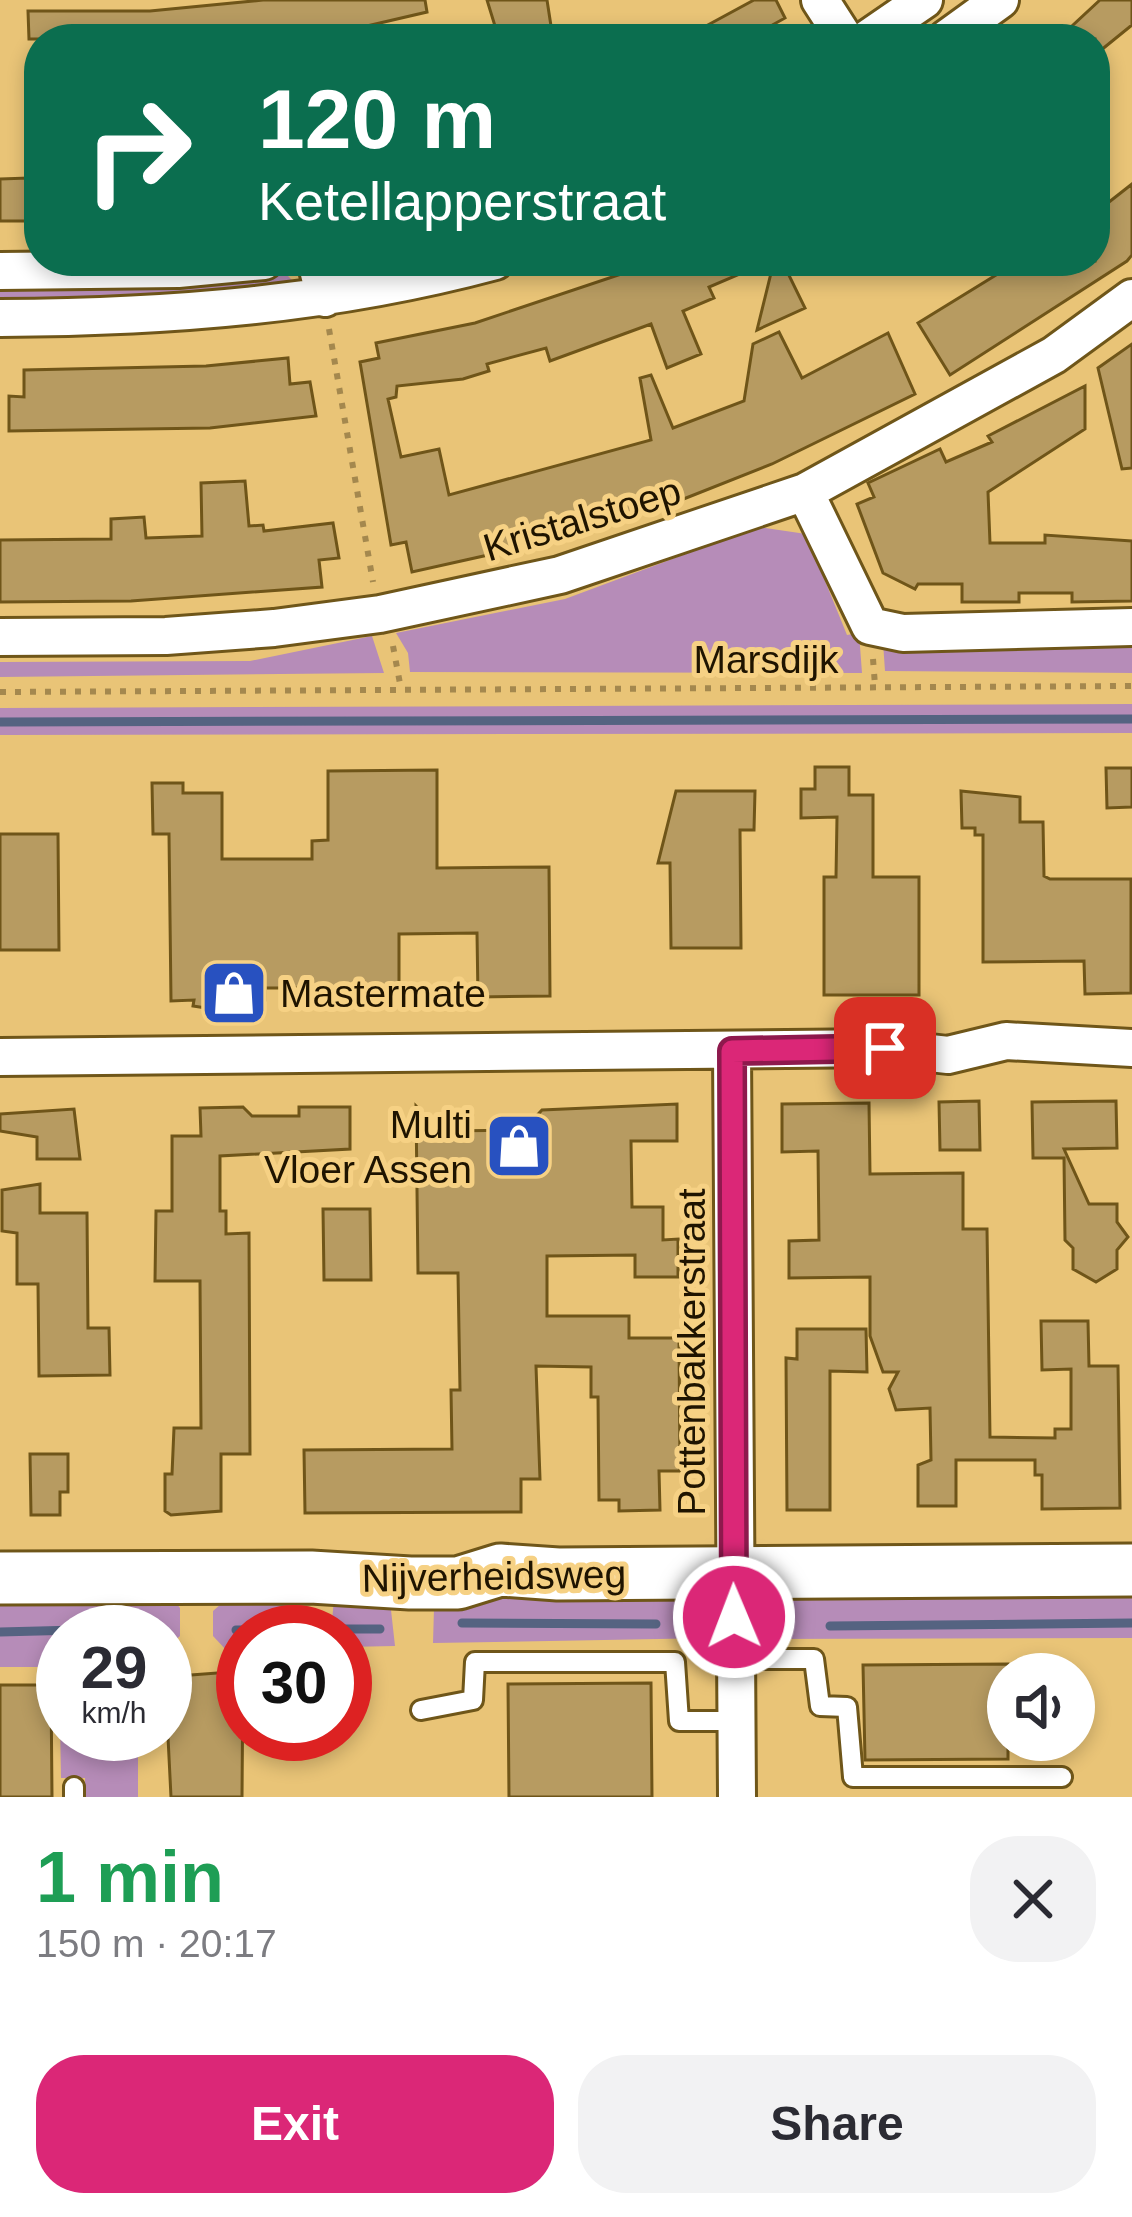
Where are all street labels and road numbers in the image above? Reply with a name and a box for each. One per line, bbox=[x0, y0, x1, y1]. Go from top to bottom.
street label: Kristalstoep bbox=[478, 469, 686, 569]
street label: Marsdijk bbox=[693, 638, 839, 681]
street label: Pottenbakkerstraat bbox=[670, 1188, 713, 1516]
street label: Nijverheidsweg bbox=[361, 1552, 627, 1600]

